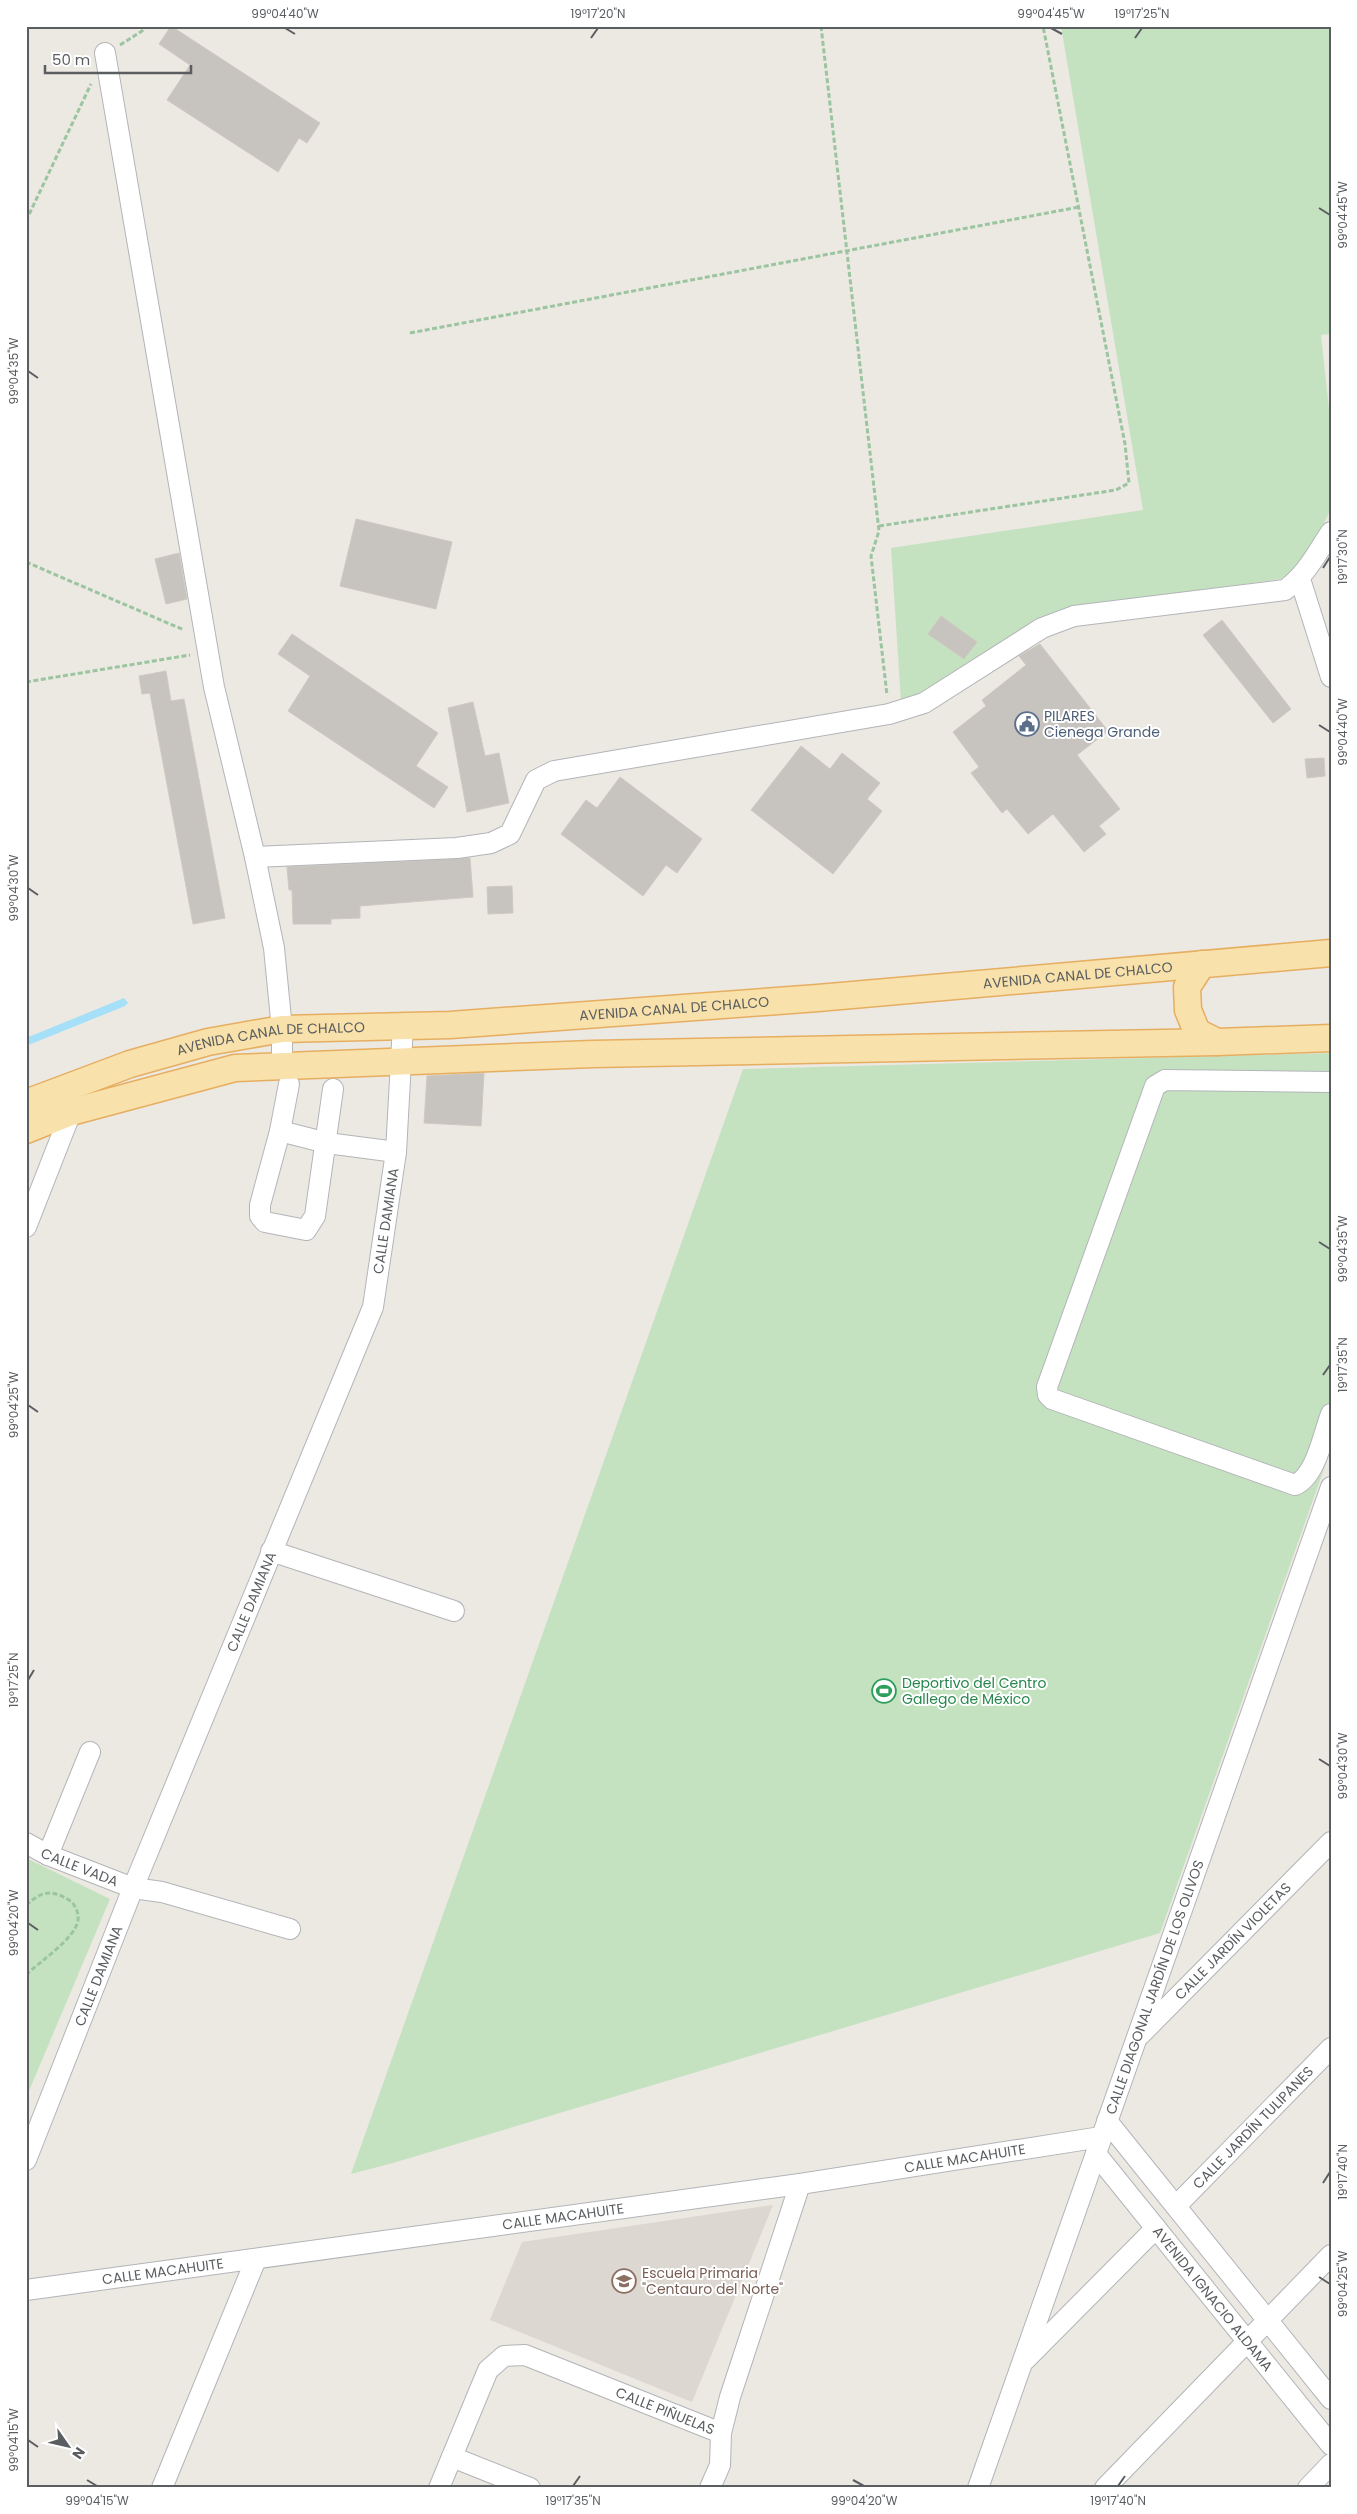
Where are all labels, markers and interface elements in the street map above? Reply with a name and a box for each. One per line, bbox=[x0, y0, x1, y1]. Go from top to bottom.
text: 99°04'40"W bbox=[251, 5, 319, 22]
text: 19°17'20"N bbox=[571, 5, 626, 22]
text: 99°04'45"W bbox=[1017, 5, 1085, 22]
text: 19°17'25"N bbox=[1115, 5, 1170, 22]
scale bar bbox=[45, 42, 191, 74]
text: 50 m bbox=[52, 49, 90, 70]
text: 99°04'45"W bbox=[1334, 181, 1351, 249]
text: 99°04'35"W bbox=[5, 337, 22, 404]
text: 19°17'30"N bbox=[1334, 529, 1351, 585]
text: 99°04'40"W bbox=[1334, 698, 1351, 766]
place label: PILARES Cienega Grande bbox=[1044, 706, 1160, 742]
public building icon: PILARES Cienega Grande bbox=[1014, 711, 1040, 737]
text: 99°04'30"W bbox=[5, 854, 22, 921]
street label: AVENIDA CANAL DE CHALCO bbox=[982, 957, 1173, 994]
street label: AVENIDA CANAL DE CHALCO bbox=[578, 992, 770, 1026]
street label: AVENIDA CANAL DE CHALCO bbox=[174, 1017, 365, 1060]
street label: CALLE DAMIANA bbox=[368, 1167, 404, 1275]
text: 99°04'35"W bbox=[1334, 1215, 1351, 1282]
text: 19°17'35"N bbox=[1334, 1337, 1351, 1393]
text: 99°04'25"W bbox=[5, 1371, 22, 1438]
street label: CALLE DAMIANA bbox=[222, 1549, 281, 1655]
text: 19°17'25"N bbox=[5, 1653, 22, 1708]
place label: Deportivo del Centro Gallego de México bbox=[902, 1673, 1046, 1709]
sports icon: Deportivo del Centro Gallego de México bbox=[871, 1678, 897, 1704]
text: 99°04'30"W bbox=[1334, 1732, 1351, 1799]
street label: CALLE VADA bbox=[37, 1843, 121, 1891]
street label: CALLE DIAGONAL JARDÍN DE LOS OLIVOS bbox=[1101, 1857, 1209, 2117]
street label: CALLE JARDÍN VIOLETAS bbox=[1170, 1878, 1296, 2004]
text: 99°04'20"W bbox=[5, 1889, 22, 1956]
street label: CALLE DAMIANA bbox=[70, 1922, 127, 2029]
street label: CALLE JARDÍN TULIPANES bbox=[1188, 2062, 1318, 2193]
street label: CALLE MACAHUITE bbox=[903, 2139, 1027, 2178]
text: 19°17'40"N bbox=[1334, 2144, 1351, 2200]
street label: CALLE MACAHUITE bbox=[501, 2198, 625, 2235]
street label: AVENIDA IGNACIO ALDAMA bbox=[1148, 2222, 1278, 2376]
text: 99°04'25"W bbox=[1334, 2250, 1351, 2317]
street label: CALLE MACAHUITE bbox=[101, 2253, 225, 2289]
place label: Escuela Primaria "Centauro del Norte" bbox=[642, 2263, 783, 2299]
school or university icon: Escuela Primaria "Centauro del Norte" bbox=[611, 2268, 637, 2294]
street label: CALLE PIÑUELAS bbox=[613, 2382, 718, 2440]
text: 99°04'15"W bbox=[5, 2408, 22, 2472]
north arrow bbox=[42, 2422, 92, 2472]
text: N bbox=[68, 2443, 90, 2463]
text: 99°04'15"W bbox=[65, 2492, 129, 2509]
text: 19°17'35"N bbox=[545, 2492, 601, 2509]
text: 99°04'20"W bbox=[831, 2492, 898, 2509]
text: 19°17'40"N bbox=[1090, 2492, 1146, 2509]

